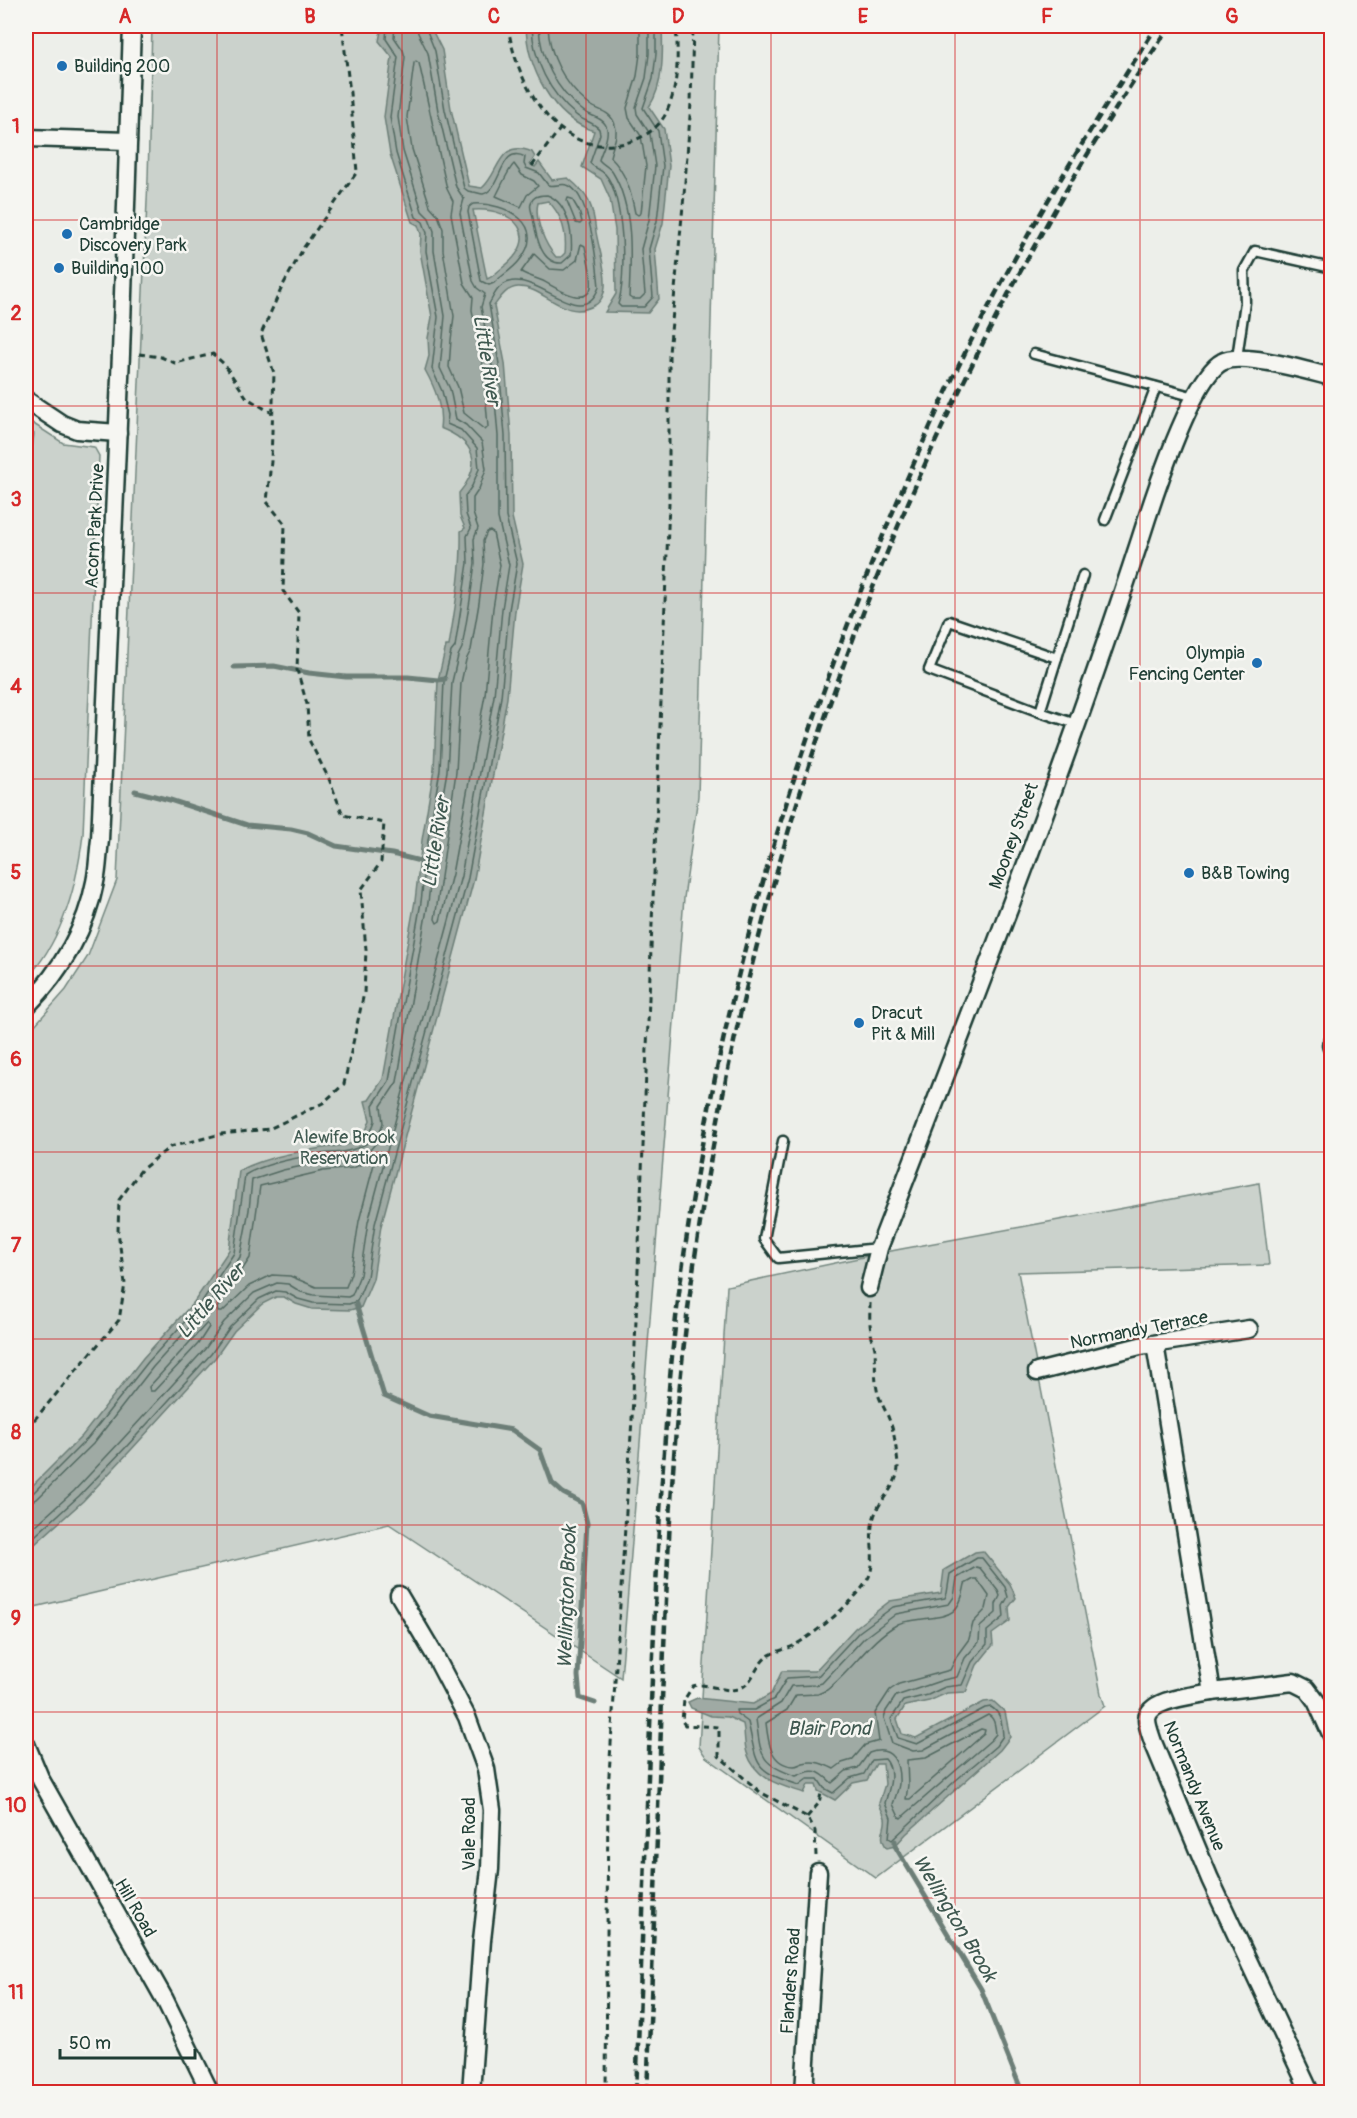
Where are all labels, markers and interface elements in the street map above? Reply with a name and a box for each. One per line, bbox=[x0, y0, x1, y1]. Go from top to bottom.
text: A bbox=[119, 4, 132, 29]
text: B bbox=[304, 4, 316, 29]
text: C bbox=[488, 4, 500, 29]
text: D bbox=[672, 4, 685, 29]
text: E bbox=[858, 4, 869, 29]
text: F bbox=[1041, 4, 1053, 29]
text: G bbox=[1225, 4, 1239, 29]
place label: Building 200 bbox=[74, 55, 170, 78]
marker: Building 200 bbox=[55, 59, 69, 73]
text: 1 bbox=[12, 114, 20, 139]
place label: Cambridge Discovery Park bbox=[79, 213, 187, 257]
marker: Cambridge Discovery Park bbox=[60, 227, 74, 241]
place label: Building 100 bbox=[71, 257, 164, 280]
marker: Building 100 bbox=[52, 261, 66, 275]
text: 2 bbox=[10, 301, 22, 326]
water label: Little River bbox=[467, 313, 507, 410]
street label: Acorn Park Drive bbox=[80, 463, 110, 589]
text: 3 bbox=[10, 487, 22, 512]
place label: Olympia Fencing Center bbox=[1129, 642, 1246, 686]
marker: Olympia Fencing Center bbox=[1250, 656, 1264, 670]
text: 4 bbox=[10, 674, 22, 699]
street label: Mooney Street bbox=[984, 779, 1044, 892]
water label: Little River bbox=[416, 792, 456, 889]
text: 5 bbox=[11, 860, 22, 885]
place label: B&B Towing bbox=[1201, 862, 1290, 885]
marker: B&B Towing bbox=[1182, 866, 1196, 880]
place label: Dracut Pit & Mill bbox=[871, 1002, 935, 1046]
marker: Dracut Pit & Mill bbox=[852, 1016, 866, 1030]
text: 6 bbox=[10, 1047, 22, 1072]
park label: Alewife Brook Reservation bbox=[293, 1126, 396, 1170]
text: 7 bbox=[11, 1233, 22, 1258]
water label: Little River bbox=[171, 1256, 252, 1344]
street label: Normandy Terrace bbox=[1068, 1305, 1210, 1355]
text: 8 bbox=[11, 1420, 21, 1445]
water label: Wellington Brook bbox=[552, 1523, 582, 1669]
text: 9 bbox=[11, 1606, 21, 1631]
water label: Blair Pond bbox=[787, 1716, 873, 1741]
street label: Normandy Avenue bbox=[1157, 1718, 1231, 1854]
text: 10 bbox=[5, 1793, 27, 1818]
street label: Vale Road bbox=[458, 1797, 481, 1871]
water label: Wellington Brook bbox=[907, 1850, 1003, 1987]
street label: Hill Road bbox=[109, 1874, 161, 1942]
street label: Flanders Road bbox=[776, 1927, 806, 2035]
text: 11 bbox=[8, 1980, 24, 2005]
scale bar bbox=[60, 2022, 195, 2060]
text: 50 m bbox=[69, 2032, 111, 2055]

